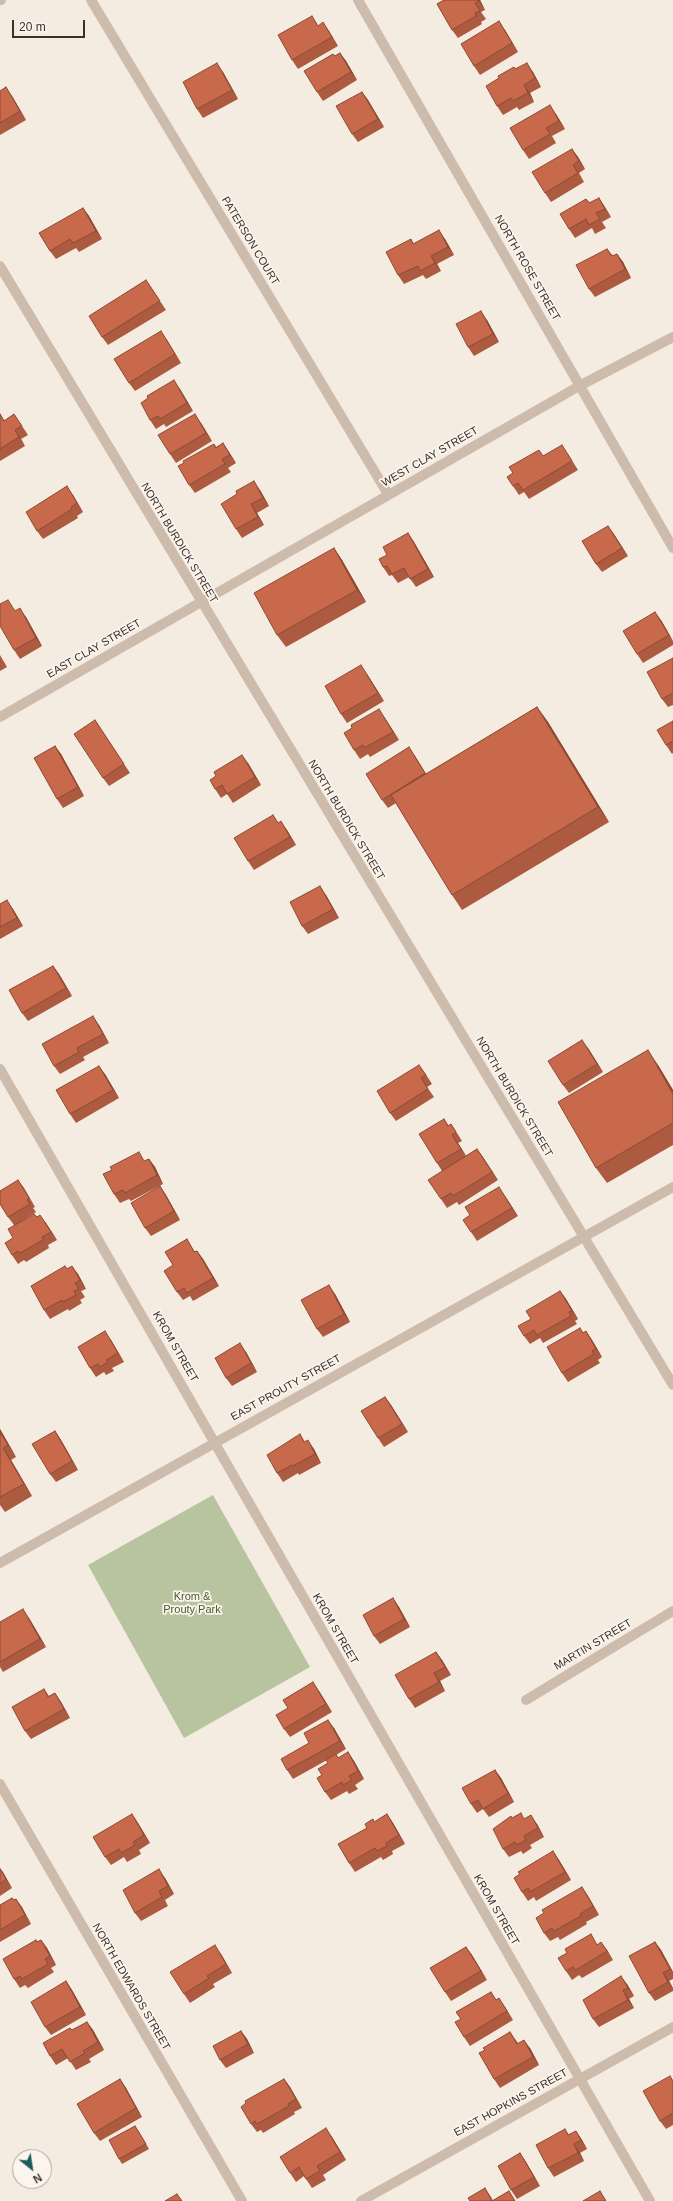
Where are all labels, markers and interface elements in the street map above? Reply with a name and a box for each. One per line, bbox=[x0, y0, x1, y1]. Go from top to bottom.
scale bar bbox=[14, 12, 87, 38]
text: 20 m bbox=[19, 20, 46, 34]
street label: PATERSON COURT bbox=[218, 194, 282, 288]
street label: NORTH ROSE STREET bbox=[491, 213, 563, 323]
street label: WEST CLAY STREET bbox=[379, 424, 481, 490]
street label: NORTH BURDICK STREET bbox=[138, 480, 220, 606]
street label: EAST CLAY STREET bbox=[45, 617, 143, 681]
street label: NORTH BURDICK STREET bbox=[305, 757, 387, 883]
street label: NORTH BURDICK STREET bbox=[473, 1034, 555, 1160]
street label: KROM STREET bbox=[149, 1309, 201, 1385]
street label: EAST PROUTY STREET bbox=[229, 1352, 343, 1424]
park label: Krom & Prouty Park bbox=[163, 1590, 221, 1616]
street label: KROM STREET bbox=[309, 1591, 361, 1667]
street label: MARTIN STREET bbox=[552, 1617, 634, 1673]
street label: KROM STREET bbox=[470, 1872, 522, 1948]
street label: NORTH EDWARDS STREET bbox=[89, 1921, 173, 2053]
street label: EAST HOPKINS STREET bbox=[452, 2066, 570, 2140]
north arrow bbox=[12, 2149, 52, 2189]
text: N bbox=[31, 2171, 44, 2186]

